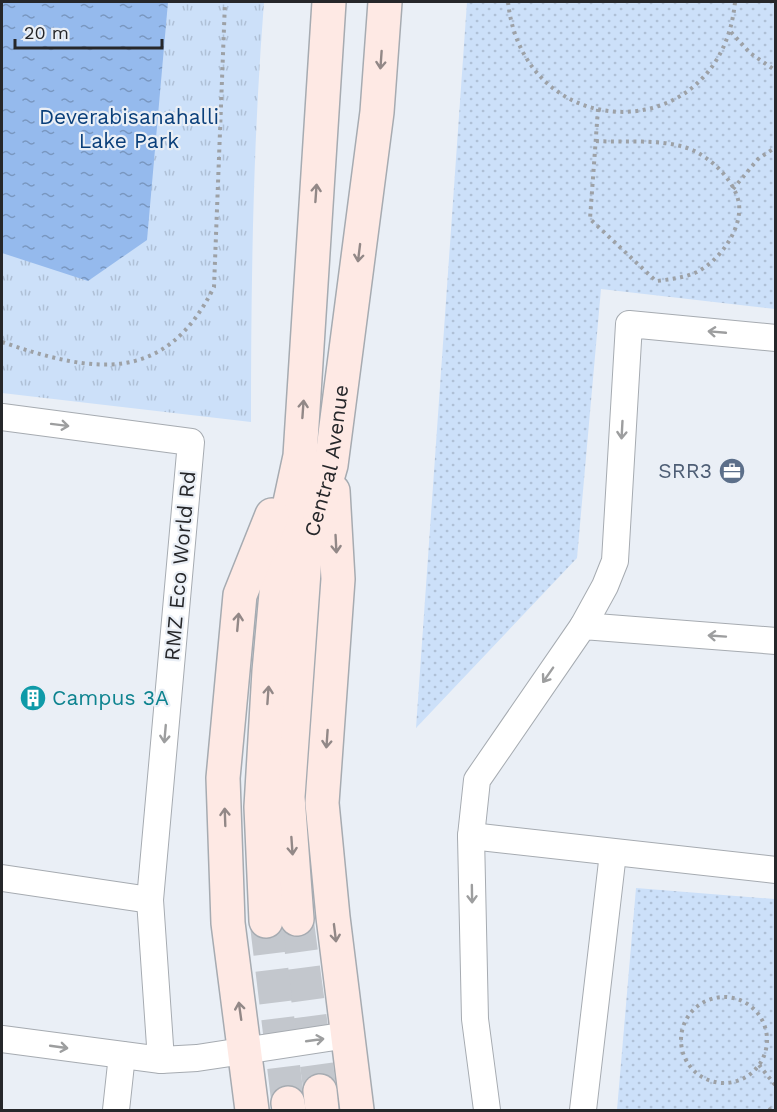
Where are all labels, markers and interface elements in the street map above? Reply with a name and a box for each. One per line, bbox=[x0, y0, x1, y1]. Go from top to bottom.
scale bar bbox=[15, 12, 162, 50]
text: 20 m bbox=[24, 22, 69, 43]
one-way arrow bbox=[375, 49, 386, 69]
park label: Deverabisanahalli Lake Park bbox=[39, 104, 219, 153]
one-way arrow bbox=[311, 184, 322, 204]
one-way arrow bbox=[353, 243, 364, 263]
one-way arrow bbox=[708, 326, 728, 337]
street label: Central Avenue bbox=[298, 383, 353, 539]
one-way arrow bbox=[297, 399, 308, 419]
one-way arrow bbox=[617, 419, 628, 439]
one-way arrow bbox=[49, 420, 69, 431]
office icon: SRR3 bbox=[717, 456, 747, 486]
place label: SRR3 bbox=[658, 458, 712, 483]
street label: RMZ Eco World Rd bbox=[159, 470, 200, 662]
one-way arrow bbox=[330, 534, 341, 554]
one-way arrow bbox=[233, 613, 244, 633]
one-way arrow bbox=[708, 630, 728, 641]
one-way arrow bbox=[542, 667, 554, 683]
building icon: Campus 3A bbox=[18, 683, 48, 713]
place label: Campus 3A bbox=[52, 685, 169, 710]
one-way arrow bbox=[263, 685, 274, 705]
one-way arrow bbox=[159, 723, 170, 743]
one-way arrow bbox=[321, 729, 332, 748]
one-way arrow bbox=[219, 807, 230, 827]
one-way arrow bbox=[286, 836, 297, 856]
one-way arrow bbox=[466, 884, 478, 904]
one-way arrow bbox=[329, 923, 340, 943]
one-way arrow bbox=[234, 1001, 245, 1021]
one-way arrow bbox=[305, 1034, 324, 1045]
one-way arrow bbox=[49, 1041, 69, 1052]

